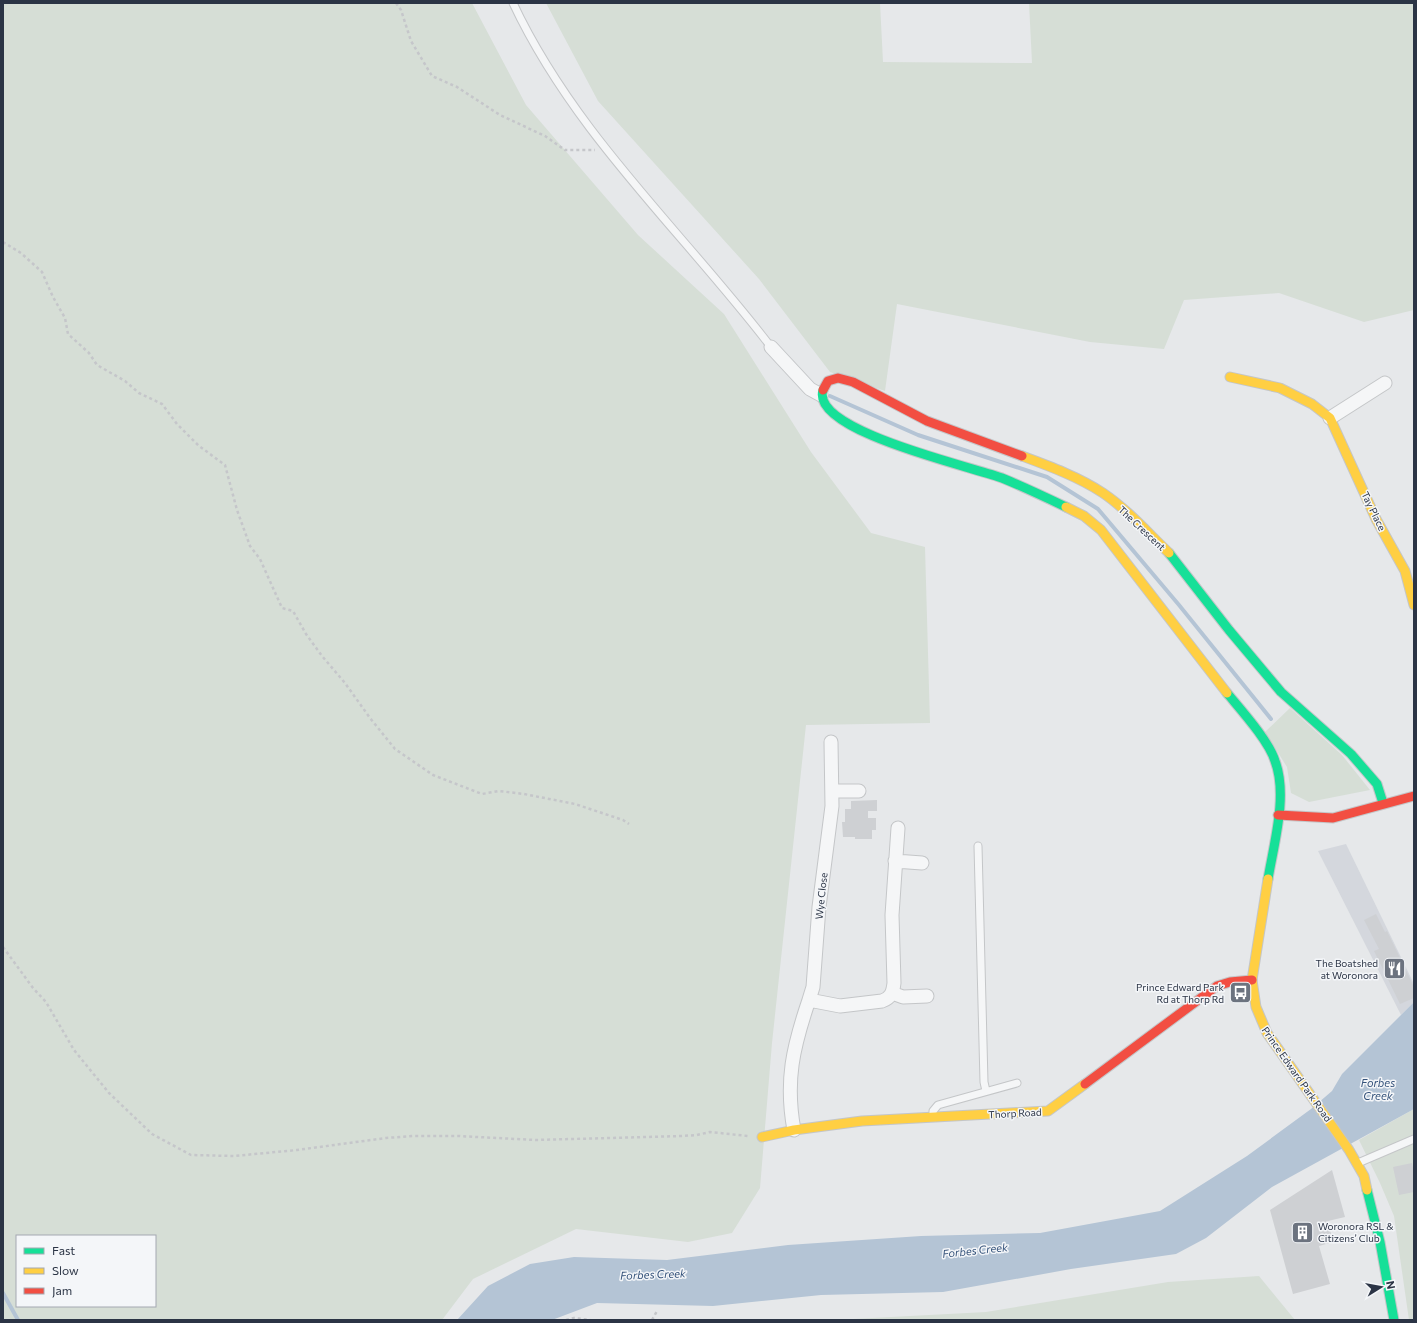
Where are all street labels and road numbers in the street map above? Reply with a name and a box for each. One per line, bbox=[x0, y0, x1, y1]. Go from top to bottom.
street label: Tay Place bbox=[1359, 489, 1389, 533]
street label: The Crescent bbox=[1116, 503, 1168, 553]
street label: Wye Close bbox=[813, 872, 829, 920]
street label: Prince Edward Park Road bbox=[1260, 1024, 1335, 1124]
street label: Thorp Road bbox=[988, 1106, 1042, 1120]

